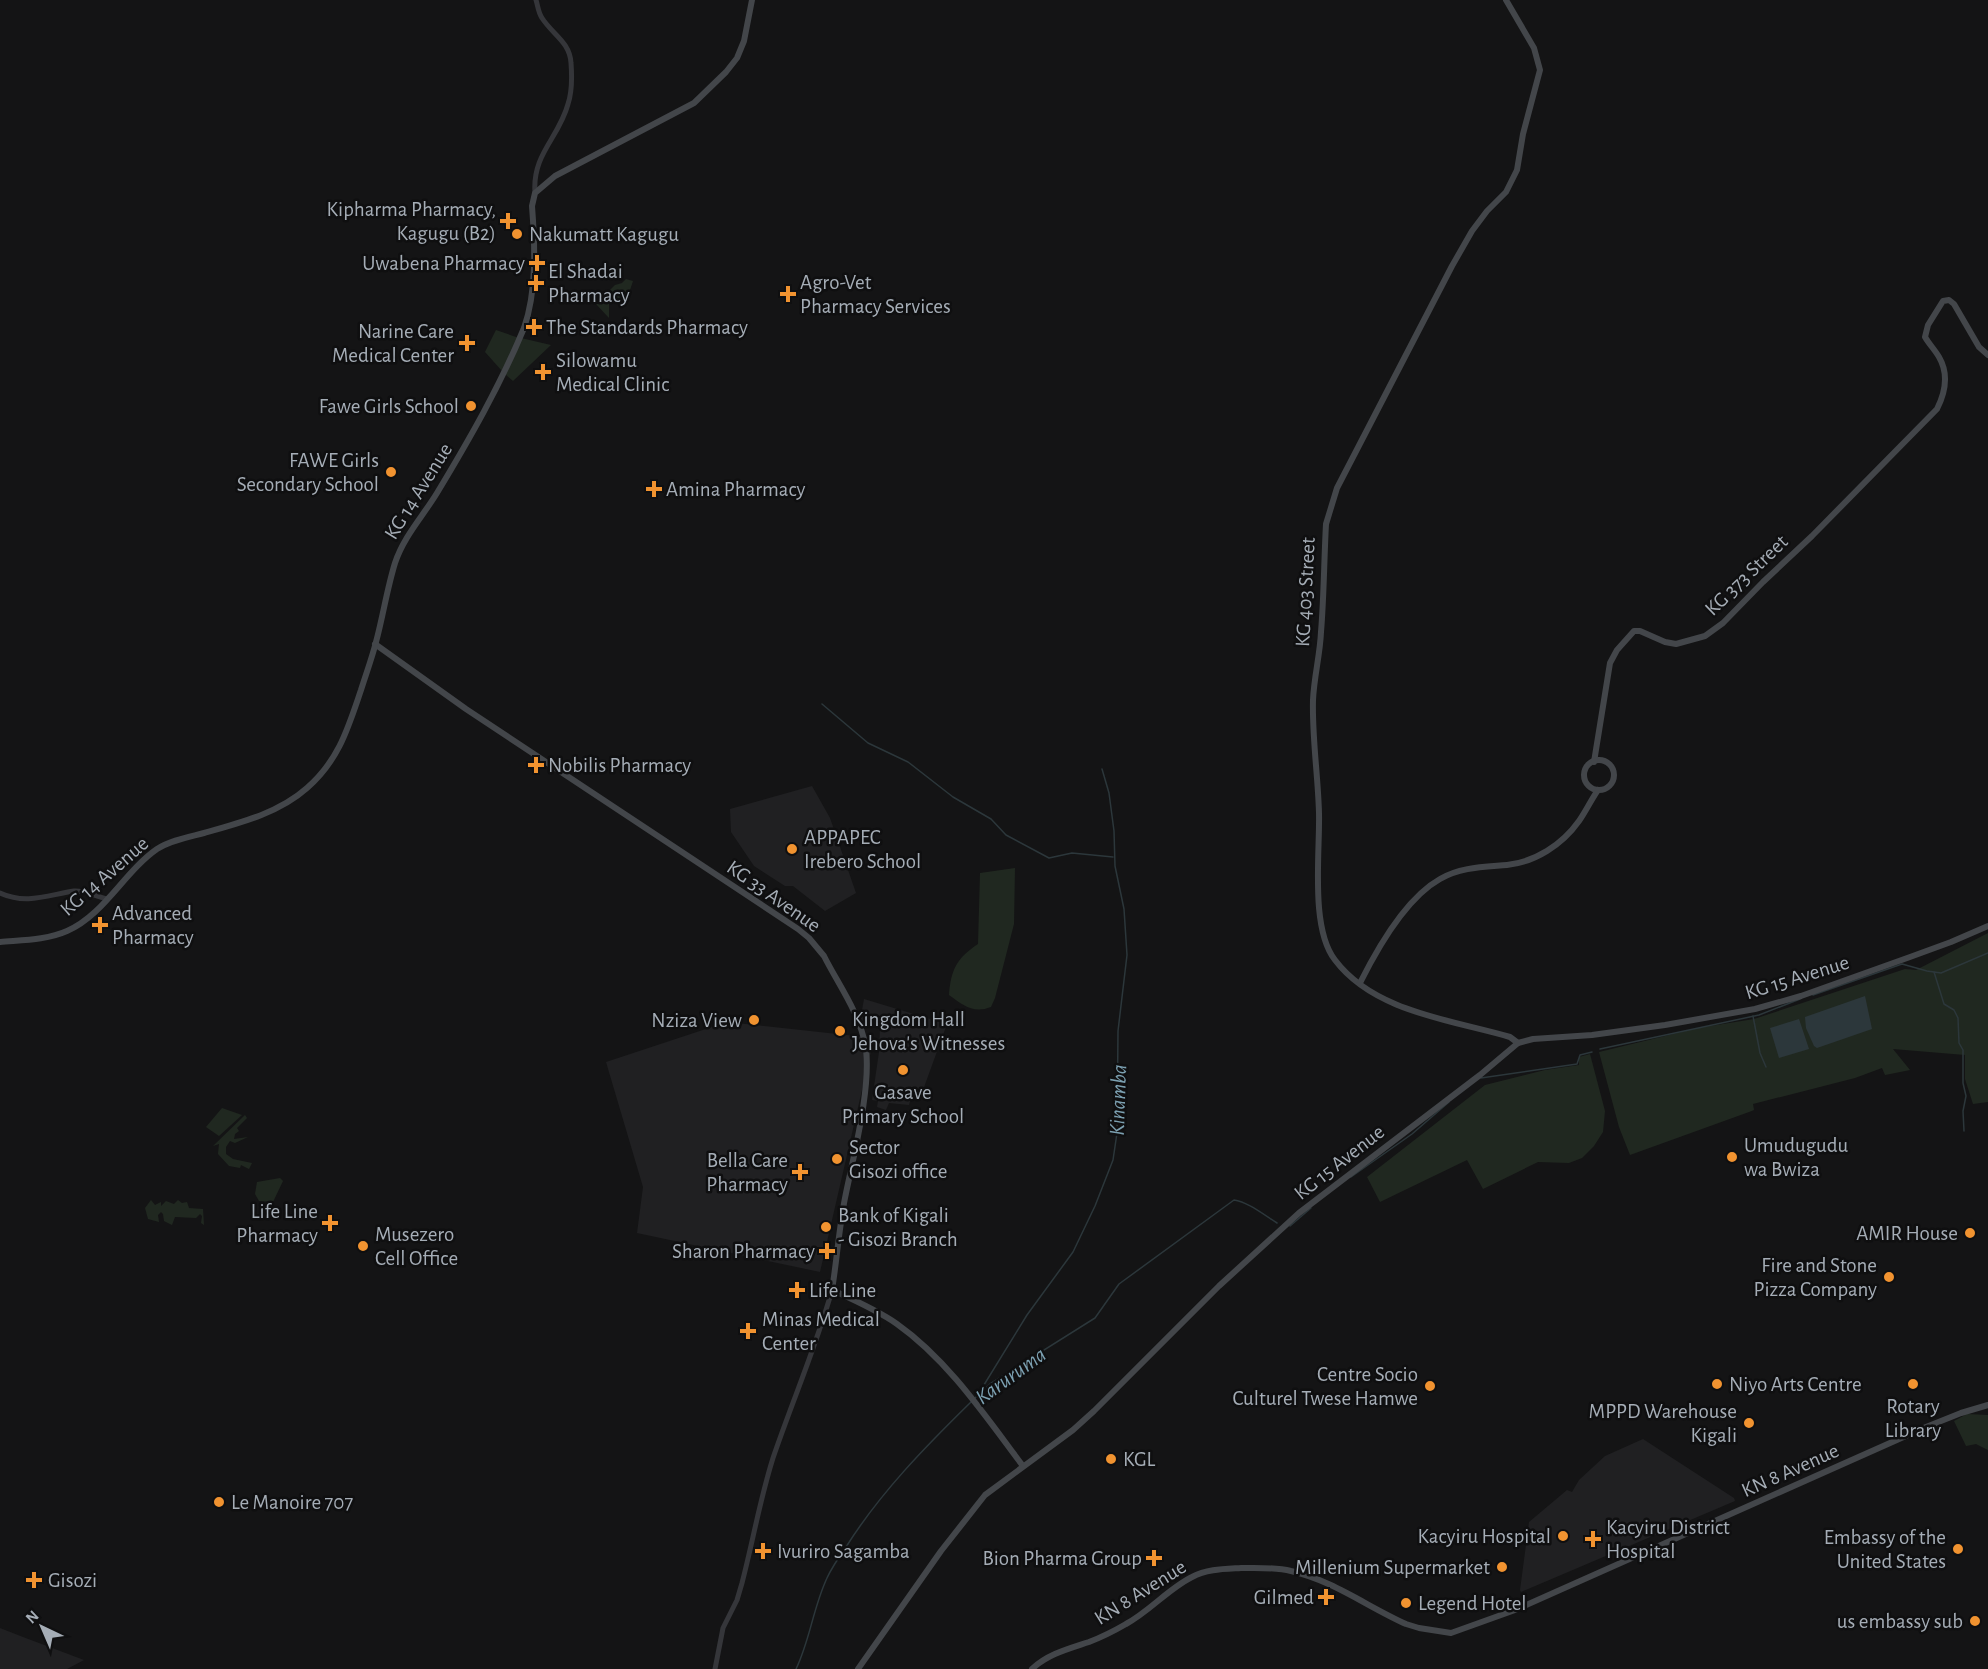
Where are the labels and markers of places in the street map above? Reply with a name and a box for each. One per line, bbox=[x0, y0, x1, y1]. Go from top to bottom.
place label: Kipharma Pharmacy, Kagugu (B2) bbox=[327, 199, 496, 244]
marker: Kipharma Pharmacy, Kagugu (B2) bbox=[501, 214, 515, 228]
place label: Nakumatt Kagugu bbox=[529, 224, 679, 245]
marker: Nakumatt Kagugu bbox=[510, 227, 524, 241]
place label: Uwabena Pharmacy bbox=[362, 253, 525, 274]
marker: Uwabena Pharmacy bbox=[530, 256, 544, 270]
place label: El Shadai Pharmacy bbox=[548, 261, 630, 306]
place label: Agro-Vet Pharmacy Services bbox=[800, 272, 951, 317]
marker: El Shadai Pharmacy bbox=[529, 276, 543, 290]
marker: Agro-Vet Pharmacy Services bbox=[781, 287, 795, 301]
place label: The Standards Pharmacy bbox=[546, 317, 748, 338]
marker: The Standards Pharmacy bbox=[527, 320, 541, 334]
place label: Narine Care Medical Center bbox=[332, 321, 454, 366]
marker: Narine Care Medical Center bbox=[458, 334, 476, 352]
place label: Silowamu Medical Clinic bbox=[556, 350, 669, 395]
marker: Silowamu Medical Clinic bbox=[534, 363, 552, 381]
place label: Fawe Girls School bbox=[319, 396, 459, 417]
marker: Fawe Girls School bbox=[464, 399, 478, 413]
place label: FAWE Girls Secondary School bbox=[237, 450, 379, 495]
marker: FAWE Girls Secondary School bbox=[384, 465, 398, 479]
place label: Amina Pharmacy bbox=[666, 479, 805, 500]
marker: Amina Pharmacy bbox=[647, 482, 661, 496]
place label: Nobilis Pharmacy bbox=[548, 755, 691, 776]
marker: Nobilis Pharmacy bbox=[529, 758, 543, 772]
place label: APPAPEC Irebero School bbox=[804, 827, 921, 872]
marker: APPAPEC Irebero School bbox=[785, 842, 799, 856]
place label: Advanced Pharmacy bbox=[112, 903, 194, 948]
marker: Advanced Pharmacy bbox=[93, 918, 107, 932]
place label: Kingdom Hall Jehova's Witnesses bbox=[852, 1009, 1005, 1054]
place label: Nziza View bbox=[651, 1010, 742, 1031]
marker: Nziza View bbox=[747, 1013, 761, 1027]
marker: Kingdom Hall Jehova's Witnesses bbox=[833, 1024, 847, 1038]
marker: Gasave Primary School bbox=[896, 1063, 910, 1077]
place label: Gasave Primary School bbox=[842, 1082, 964, 1127]
place label: Umudugudu wa Bwiza bbox=[1744, 1135, 1849, 1180]
place label: Sector Gisozi office bbox=[849, 1137, 947, 1182]
place label: Bella Care Pharmacy bbox=[706, 1150, 788, 1195]
marker: Umudugudu wa Bwiza bbox=[1725, 1150, 1739, 1164]
marker: Sector Gisozi office bbox=[830, 1152, 844, 1166]
marker: Bella Care Pharmacy bbox=[793, 1165, 807, 1179]
place label: Life Line Pharmacy bbox=[236, 1201, 318, 1246]
place label: Bank of Kigali - Gisozi Branch bbox=[838, 1205, 958, 1250]
marker: Life Line Pharmacy bbox=[323, 1216, 337, 1230]
marker: Bank of Kigali - Gisozi Branch bbox=[819, 1220, 833, 1234]
place label: AMIR House bbox=[1856, 1223, 1958, 1244]
place label: Musezero Cell Office bbox=[375, 1224, 458, 1269]
marker: AMIR House bbox=[1963, 1226, 1977, 1240]
marker: Musezero Cell Office bbox=[356, 1239, 370, 1253]
place label: Sharon Pharmacy bbox=[672, 1241, 815, 1262]
marker: Sharon Pharmacy bbox=[820, 1244, 834, 1258]
place label: Fire and Stone Pizza Company bbox=[1754, 1255, 1877, 1300]
marker: Fire and Stone Pizza Company bbox=[1882, 1270, 1896, 1284]
place label: Life Line bbox=[809, 1280, 876, 1301]
marker: Life Line bbox=[790, 1283, 804, 1297]
place label: Minas Medical Center bbox=[762, 1309, 880, 1354]
marker: Minas Medical Center bbox=[739, 1322, 757, 1340]
place label: Centre Socio Culturel Twese Hamwe bbox=[1232, 1364, 1418, 1409]
place label: Niyo Arts Centre bbox=[1729, 1374, 1862, 1395]
marker: Niyo Arts Centre bbox=[1710, 1377, 1724, 1391]
marker: Rotary Library bbox=[1906, 1377, 1920, 1391]
marker: Centre Socio Culturel Twese Hamwe bbox=[1423, 1379, 1437, 1393]
place label: Rotary Library bbox=[1885, 1396, 1941, 1441]
place label: MPPD Warehouse Kigali bbox=[1589, 1401, 1737, 1446]
marker: MPPD Warehouse Kigali bbox=[1742, 1416, 1756, 1430]
place label: KGL bbox=[1123, 1449, 1156, 1470]
marker: KGL bbox=[1104, 1452, 1118, 1466]
place label: Le Manoire 707 bbox=[231, 1492, 353, 1513]
marker: Le Manoire 707 bbox=[212, 1495, 226, 1509]
place label: Kacyiru District Hospital bbox=[1606, 1517, 1730, 1562]
place label: Kacyiru Hospital bbox=[1418, 1526, 1551, 1547]
place label: Embassy of the United States bbox=[1824, 1527, 1946, 1572]
marker: Kacyiru Hospital bbox=[1556, 1529, 1570, 1543]
marker: Kacyiru District Hospital bbox=[1584, 1530, 1602, 1548]
place label: Ivuriro Sagamba bbox=[777, 1541, 910, 1562]
marker: Ivuriro Sagamba bbox=[754, 1542, 772, 1560]
marker: Embassy of the United States bbox=[1951, 1542, 1965, 1556]
place label: Bion Pharma Group bbox=[983, 1548, 1142, 1569]
marker: Bion Pharma Group bbox=[1147, 1551, 1161, 1565]
place label: Millenium Supermarket bbox=[1295, 1557, 1490, 1578]
marker: Millenium Supermarket bbox=[1495, 1560, 1509, 1574]
place label: Gisozi bbox=[48, 1570, 97, 1591]
marker: Gisozi bbox=[25, 1571, 43, 1589]
place label: Gilmed bbox=[1254, 1587, 1314, 1608]
marker: Gilmed bbox=[1319, 1590, 1333, 1604]
place label: Legend Hotel bbox=[1418, 1593, 1527, 1614]
marker: Legend Hotel bbox=[1399, 1596, 1413, 1610]
place label: us embassy sub bbox=[1837, 1611, 1963, 1632]
marker: us embassy sub bbox=[1968, 1614, 1982, 1628]

